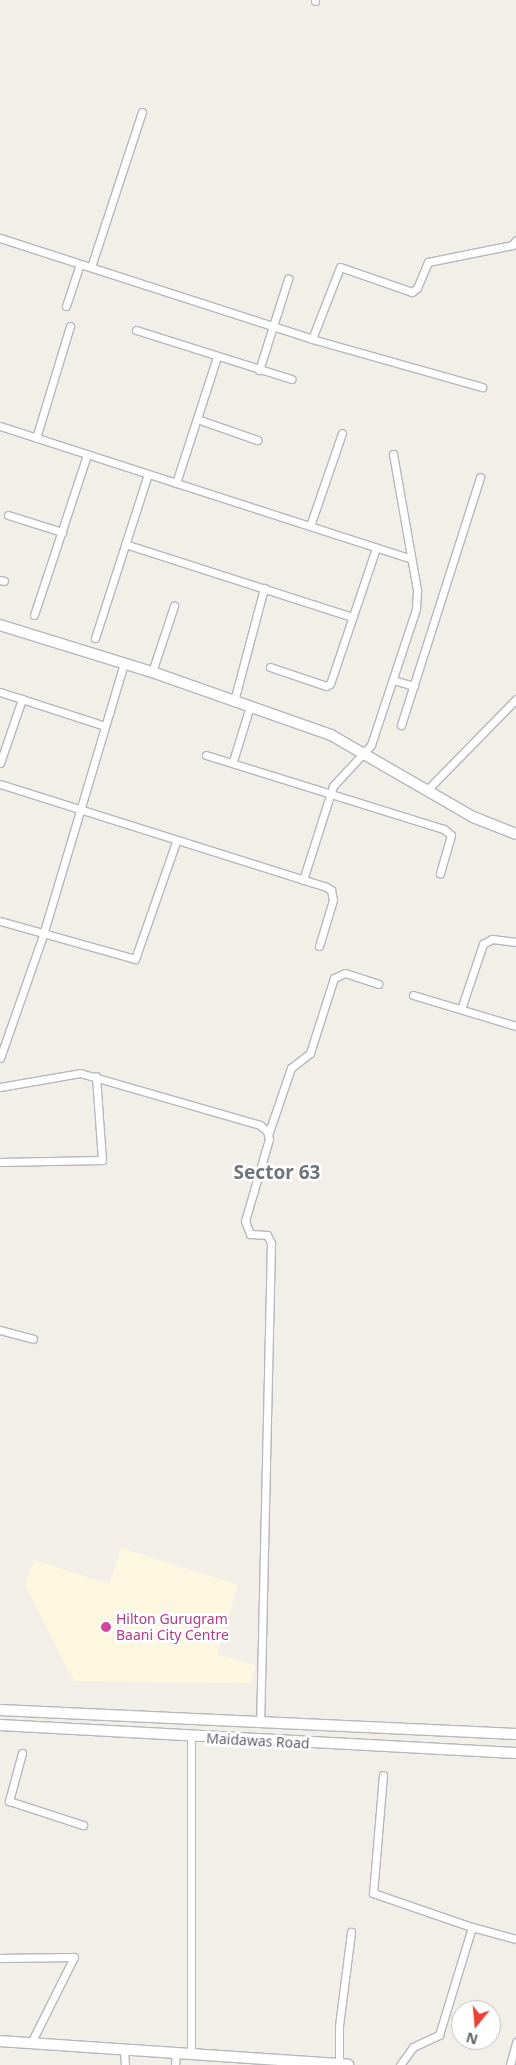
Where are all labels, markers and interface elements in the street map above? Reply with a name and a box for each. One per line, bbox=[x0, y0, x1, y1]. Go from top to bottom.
district label: Sector 63 bbox=[234, 1162, 320, 1184]
place label: Hilton Gurugram Baani City Centre bbox=[116, 1611, 229, 1644]
marker: Hilton Gurugram Baani City Centre bbox=[100, 1621, 112, 1633]
street label: Maidawas Road bbox=[206, 1730, 310, 1752]
north arrow bbox=[451, 2000, 501, 2050]
text: N bbox=[464, 2028, 480, 2050]

